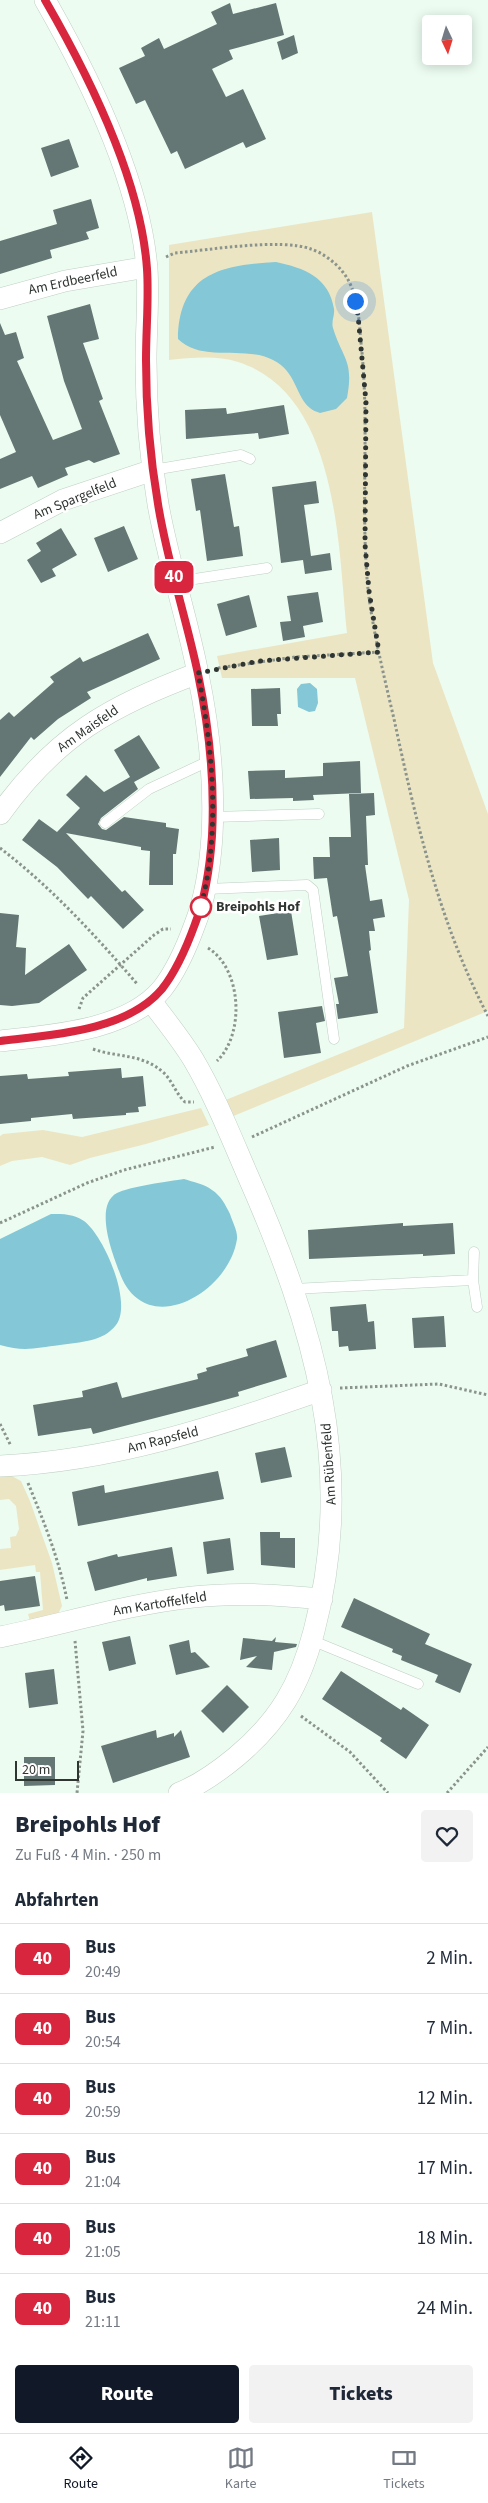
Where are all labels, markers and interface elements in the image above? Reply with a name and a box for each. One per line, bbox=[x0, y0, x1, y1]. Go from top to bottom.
north arrow bbox=[422, 15, 472, 65]
map controls bbox=[422, 15, 472, 65]
street label: Am Erdbeerfeld bbox=[27, 262, 119, 300]
your location bbox=[343, 289, 368, 314]
street label: Am Spargelfeld bbox=[30, 473, 120, 525]
line badge: 40 bbox=[152, 561, 196, 593]
text: 40 bbox=[164, 564, 184, 589]
street label: Am Maisfeld bbox=[53, 701, 123, 757]
marker: Breipohls Hof bbox=[190, 896, 212, 918]
place label: Breipohls Hof bbox=[216, 897, 301, 917]
street label: Am Rapsfeld bbox=[125, 1421, 201, 1459]
street label: Am Rübenfeld bbox=[316, 1422, 342, 1506]
street label: Am Kartoffelfeld bbox=[112, 1587, 208, 1621]
scale bar bbox=[15, 1758, 79, 1781]
text: 20 m bbox=[22, 1760, 50, 1780]
text: Breipohls Hof bbox=[15, 1807, 160, 1842]
button: heart bbox=[421, 1810, 473, 1862]
text: Zu Fuß · 4 Min. · 250 m bbox=[15, 1844, 161, 1866]
text: Abfahrten bbox=[15, 1887, 99, 1914]
text: Bus bbox=[85, 1934, 116, 1961]
text: 2 Min. bbox=[426, 1945, 473, 1972]
text: 40 bbox=[33, 1946, 52, 1971]
text: 20:49 bbox=[85, 1961, 121, 1983]
text: Bus bbox=[85, 2004, 116, 2031]
text: 7 Min. bbox=[426, 2015, 473, 2042]
text: 40 bbox=[33, 2016, 52, 2041]
text: 20:54 bbox=[85, 2031, 121, 2053]
text: Bus bbox=[85, 2074, 116, 2101]
text: 12 Min. bbox=[417, 2085, 473, 2112]
text: 40 bbox=[33, 2086, 52, 2111]
text: 20:59 bbox=[85, 2101, 121, 2123]
text: Bus bbox=[85, 2144, 116, 2171]
text: 17 Min. bbox=[417, 2155, 473, 2182]
text: 40 bbox=[33, 2156, 52, 2181]
text: 21:04 bbox=[85, 2171, 121, 2193]
text: Bus bbox=[85, 2214, 116, 2241]
text: 18 Min. bbox=[417, 2225, 473, 2252]
text: 40 bbox=[33, 2226, 52, 2251]
text: 21:05 bbox=[85, 2241, 121, 2263]
text: Bus bbox=[85, 2284, 116, 2311]
text: 24 Min. bbox=[417, 2295, 473, 2322]
text: 40 bbox=[33, 2296, 52, 2321]
text: 21:11 bbox=[85, 2311, 121, 2333]
button: Route bbox=[15, 2365, 239, 2423]
button: Tickets bbox=[249, 2365, 473, 2423]
tab: Route bbox=[63, 2444, 98, 2494]
tab: Karte bbox=[225, 2444, 256, 2494]
tab: Tickets bbox=[383, 2444, 425, 2494]

